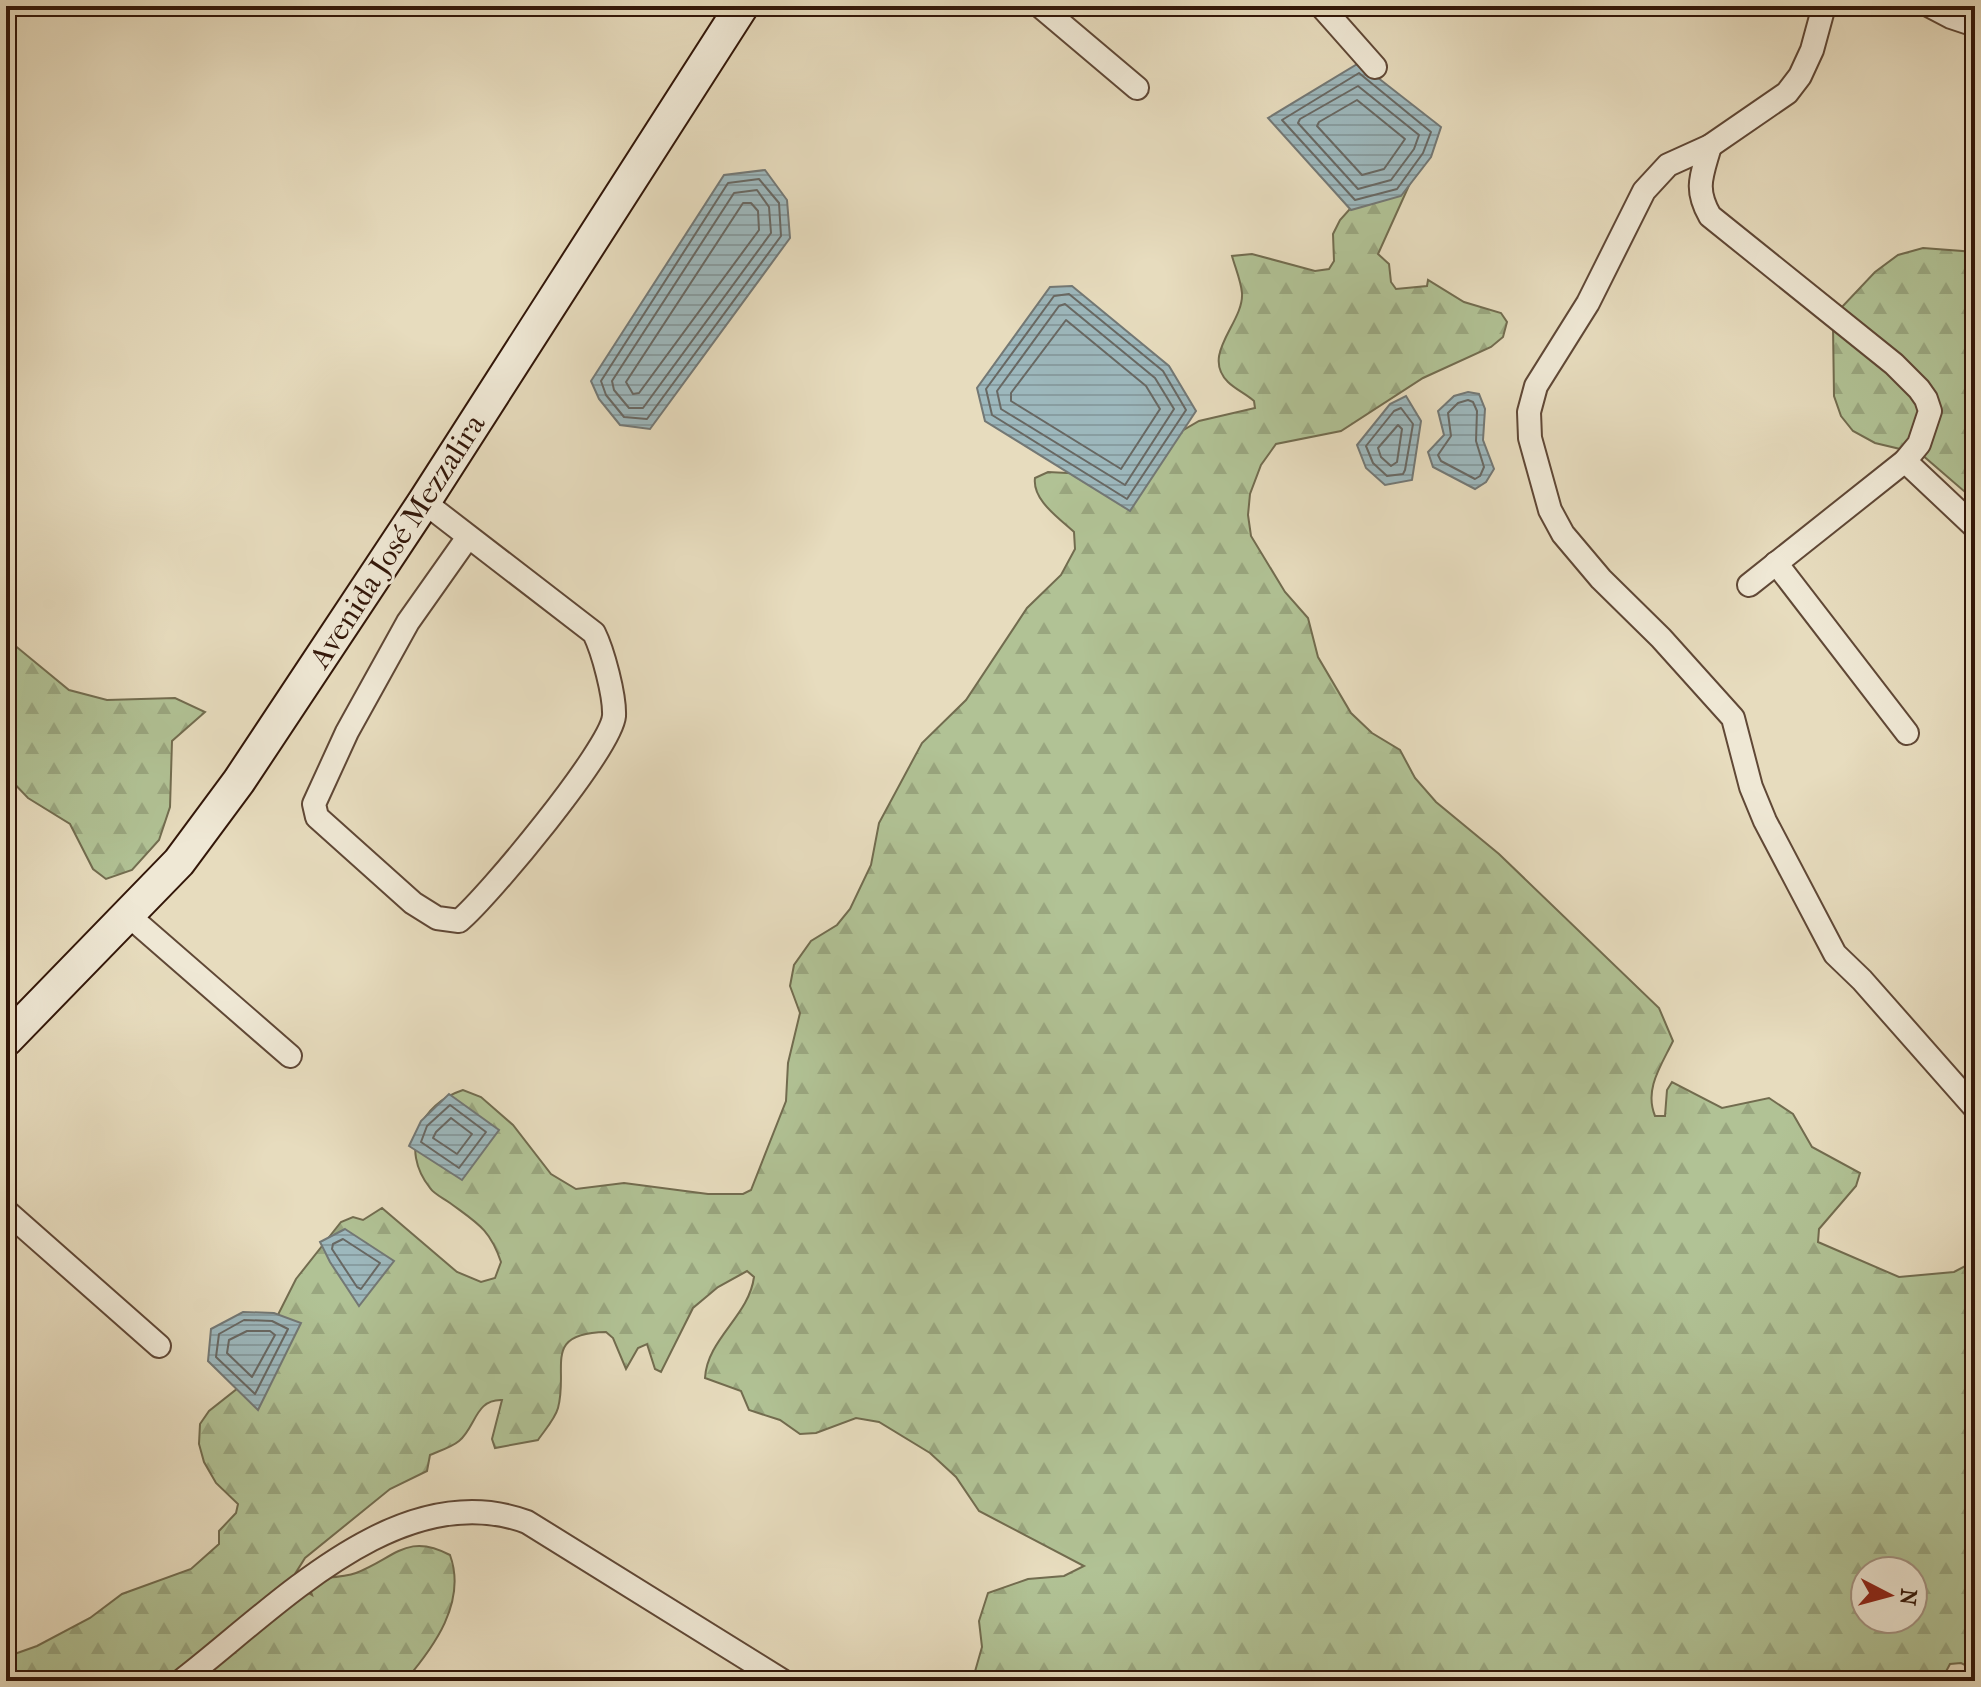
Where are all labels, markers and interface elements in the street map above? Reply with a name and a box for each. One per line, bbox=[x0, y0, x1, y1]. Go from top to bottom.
street label: Avenida José Mezzalira bbox=[302, 407, 493, 675]
north arrow bbox=[1849, 1555, 1929, 1635]
text: N bbox=[1894, 1587, 1922, 1607]

